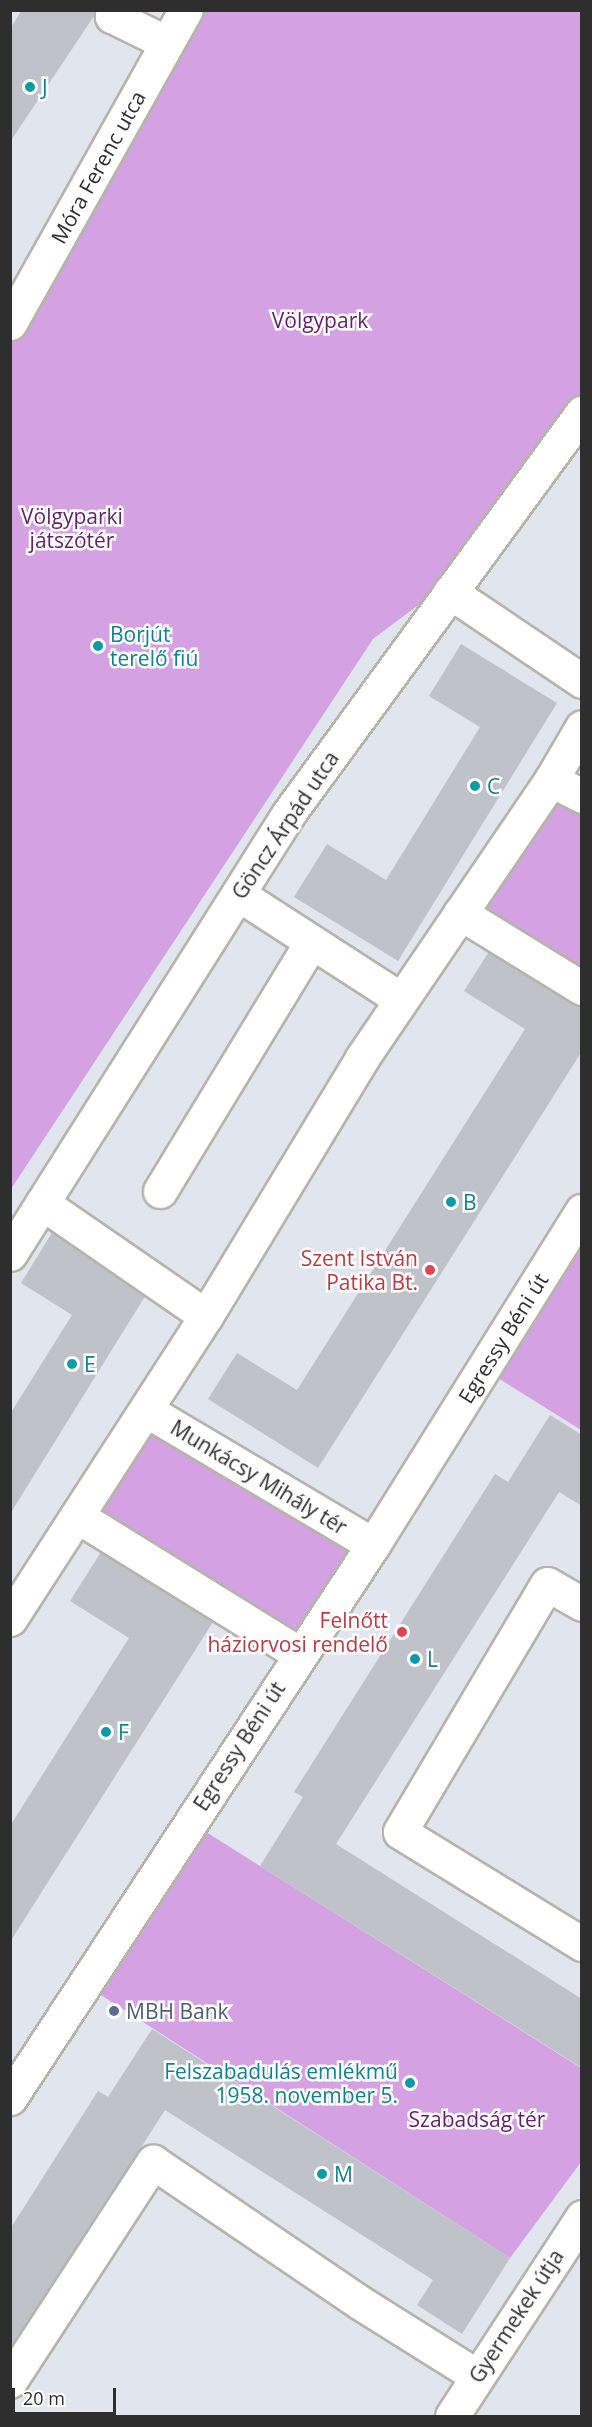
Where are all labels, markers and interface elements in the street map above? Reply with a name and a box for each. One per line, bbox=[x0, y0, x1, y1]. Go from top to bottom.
place label: J bbox=[42, 74, 48, 100]
marker: J bbox=[23, 80, 37, 94]
street label: Móra Ferenc utca bbox=[46, 86, 150, 248]
park label: Völgypark bbox=[272, 307, 368, 333]
park label: Völgyparki játszótér bbox=[21, 503, 123, 553]
place label: Borjút terelő fiú bbox=[110, 621, 198, 671]
marker: Borjút terelő fiú bbox=[91, 639, 105, 653]
street label: Göncz Árpád utca bbox=[226, 746, 344, 904]
place label: C bbox=[487, 773, 500, 799]
marker: C bbox=[468, 779, 482, 793]
place label: B bbox=[463, 1189, 477, 1215]
marker: B bbox=[444, 1195, 458, 1209]
place label: Szent István Patika Bt. bbox=[301, 1245, 418, 1295]
marker: Szent István Patika Bt. bbox=[423, 1263, 437, 1277]
street label: Egressy Béni út bbox=[453, 1268, 553, 1408]
place label: E bbox=[84, 1351, 96, 1377]
marker: E bbox=[65, 1357, 79, 1371]
street label: Munkácsy Mihály tér bbox=[166, 1414, 352, 1540]
place label: Felnőtt háziorvosi rendelő bbox=[207, 1607, 388, 1657]
marker: Felnőtt háziorvosi rendelő bbox=[393, 1623, 411, 1641]
place label: L bbox=[427, 1646, 438, 1672]
marker: L bbox=[408, 1652, 422, 1666]
street label: Egressy Béni út bbox=[188, 1677, 290, 1815]
place label: F bbox=[118, 1719, 129, 1745]
marker: F bbox=[99, 1725, 113, 1739]
place label: MBH Bank bbox=[126, 1998, 229, 2024]
marker: MBH Bank bbox=[107, 2004, 121, 2018]
place label: Felszabadulás emlékmű 1958. november 5. bbox=[164, 2058, 398, 2108]
marker: Felszabadulás emlékmű 1958. november 5. bbox=[403, 2076, 417, 2090]
park label: Szabadság tér bbox=[409, 2106, 545, 2132]
place label: M bbox=[334, 2161, 353, 2187]
marker: M bbox=[315, 2167, 329, 2181]
street label: Gyermekek útja bbox=[463, 2245, 569, 2387]
scale bar bbox=[15, 2376, 118, 2414]
text: 20 m bbox=[23, 2386, 65, 2410]

